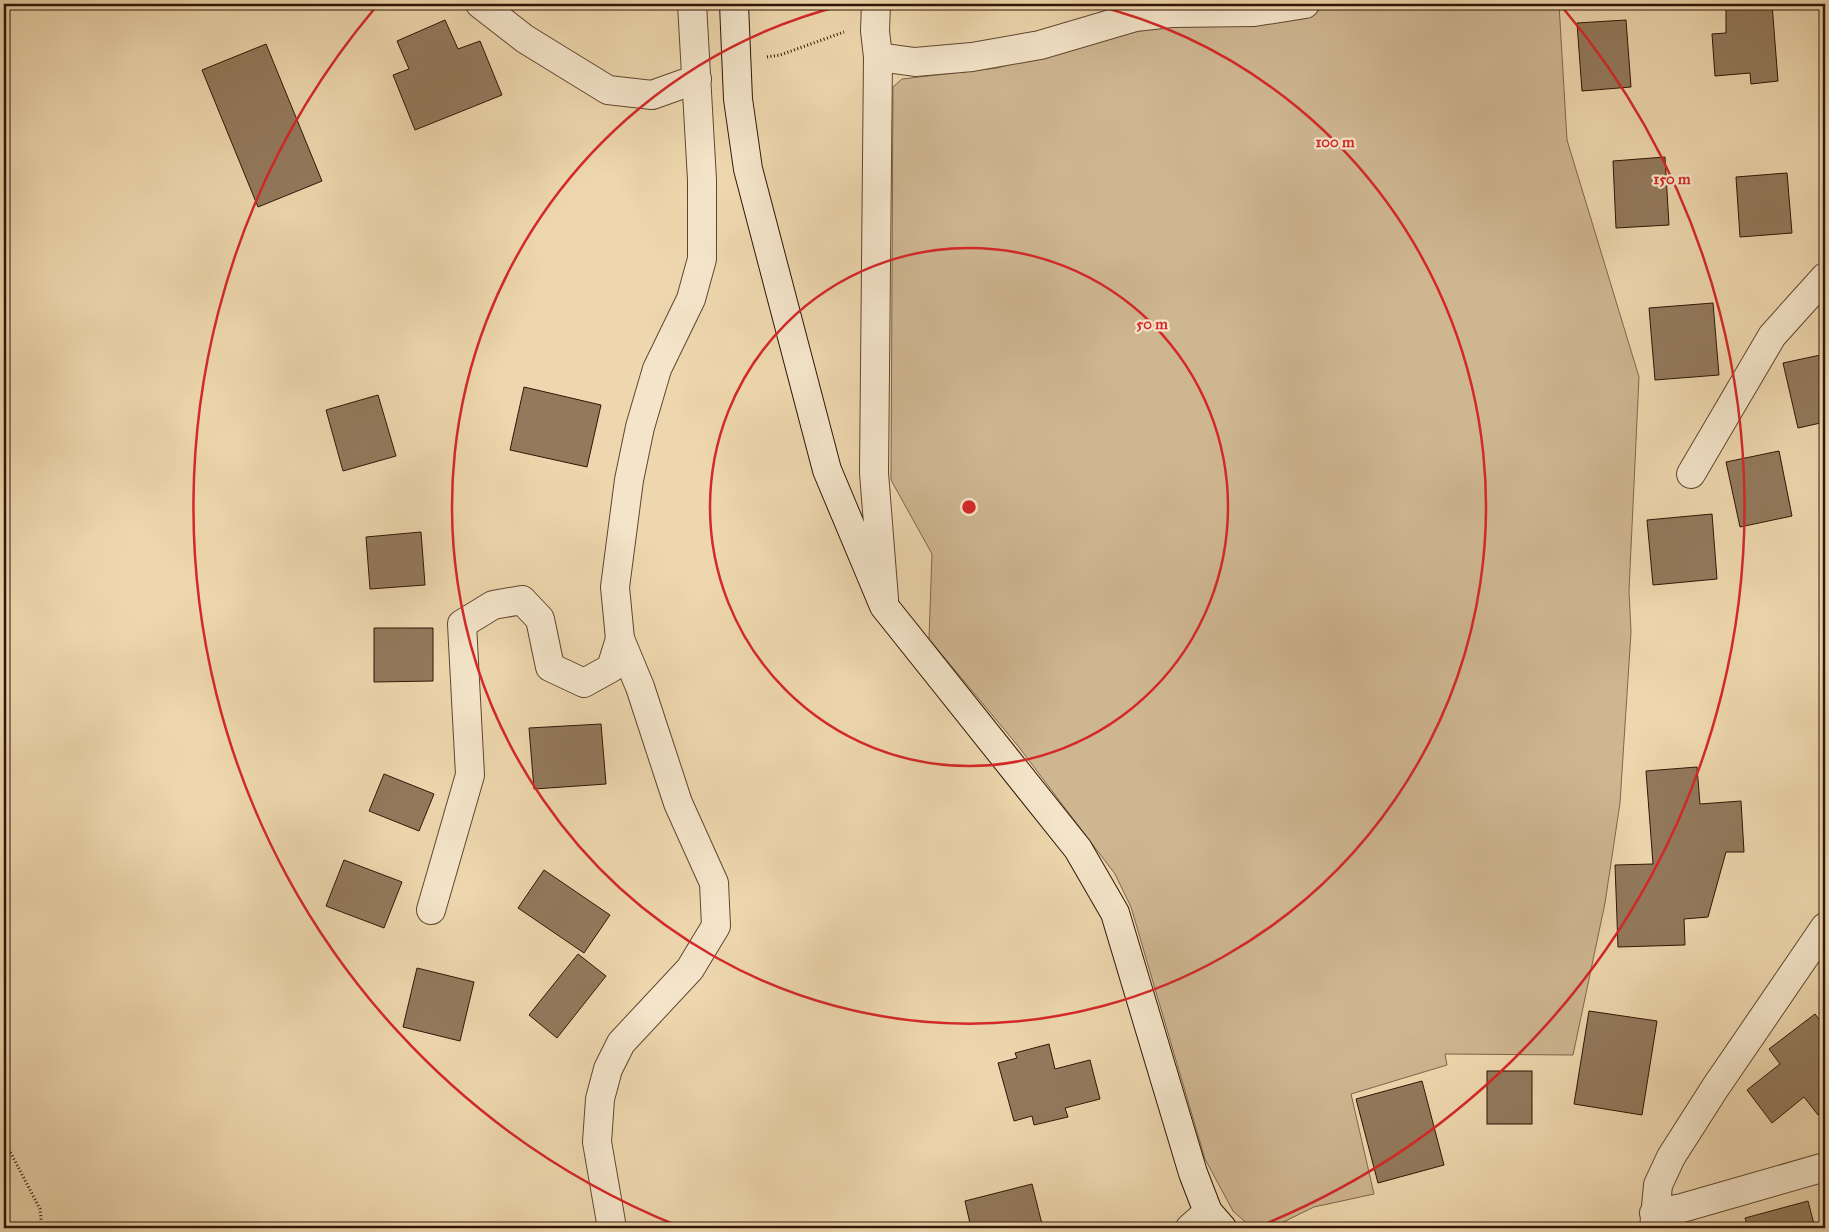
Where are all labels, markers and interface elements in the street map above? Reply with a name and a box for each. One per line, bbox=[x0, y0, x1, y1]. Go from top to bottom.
text: 100 m bbox=[1315, 133, 1355, 151]
text: 150 m bbox=[1653, 170, 1691, 188]
text: 50 m bbox=[1136, 315, 1168, 333]
centre of rings bbox=[960, 498, 978, 516]

